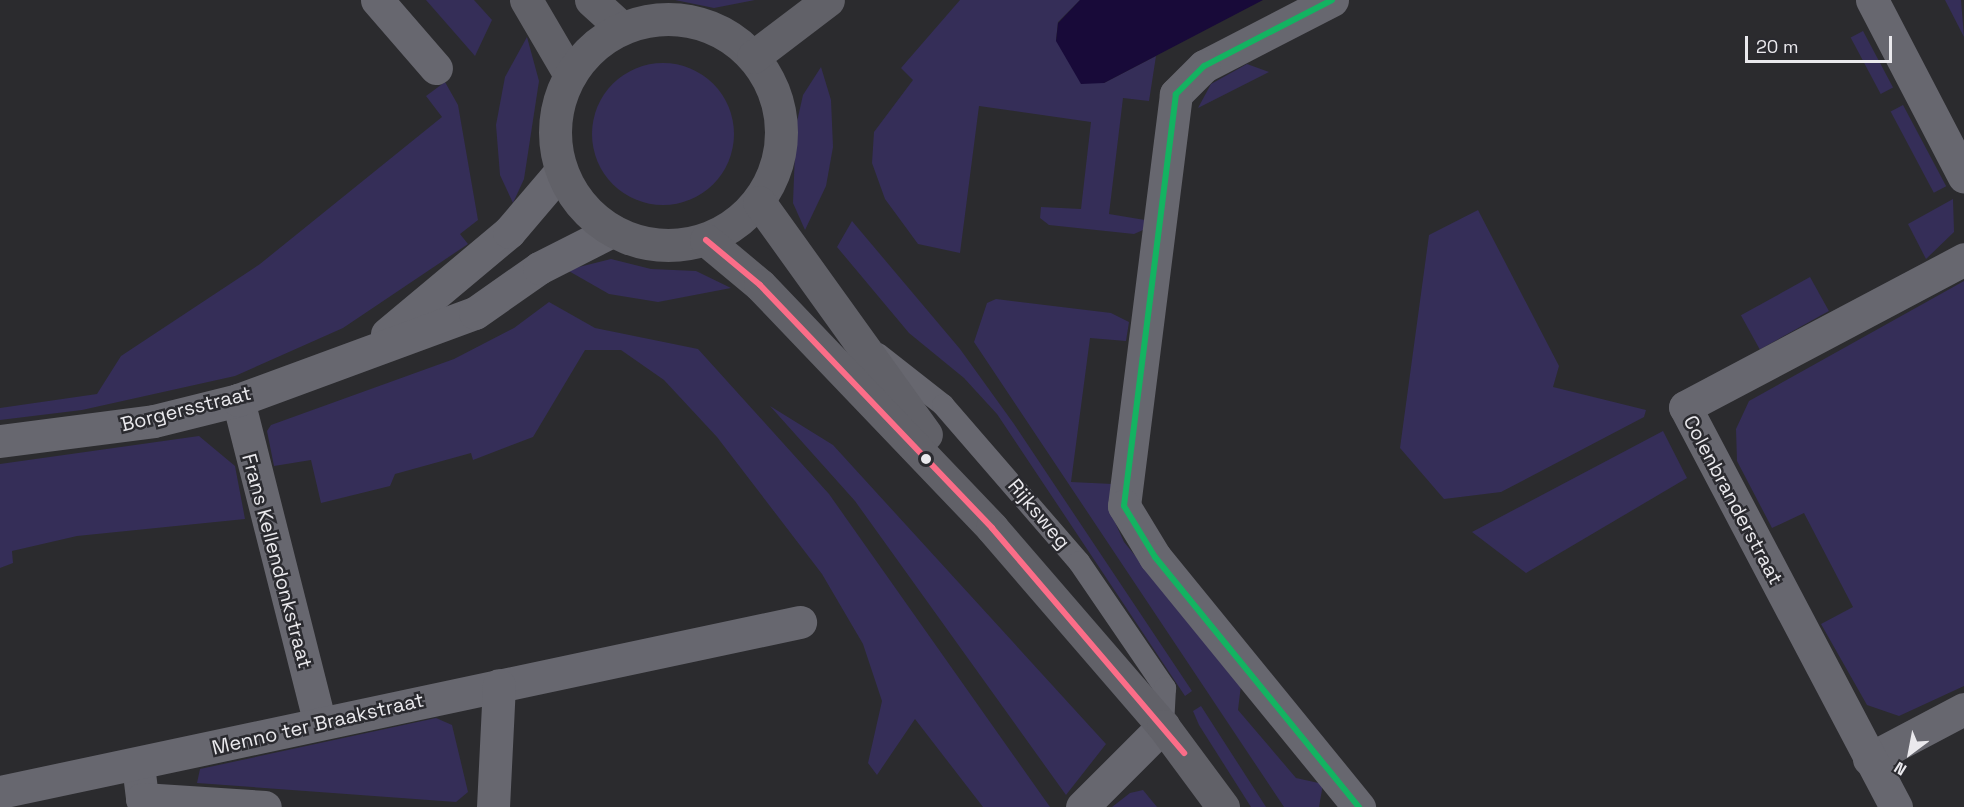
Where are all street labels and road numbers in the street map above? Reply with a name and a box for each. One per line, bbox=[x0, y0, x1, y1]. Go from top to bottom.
street label: Borgersstraat bbox=[118, 381, 254, 437]
street label: Colenbranderstraat bbox=[1678, 411, 1788, 589]
street label: Frans Kellendonkstraat bbox=[237, 451, 317, 671]
street label: Rijksweg bbox=[1003, 474, 1075, 554]
street label: Menno ter Braakstraat bbox=[210, 688, 426, 760]

